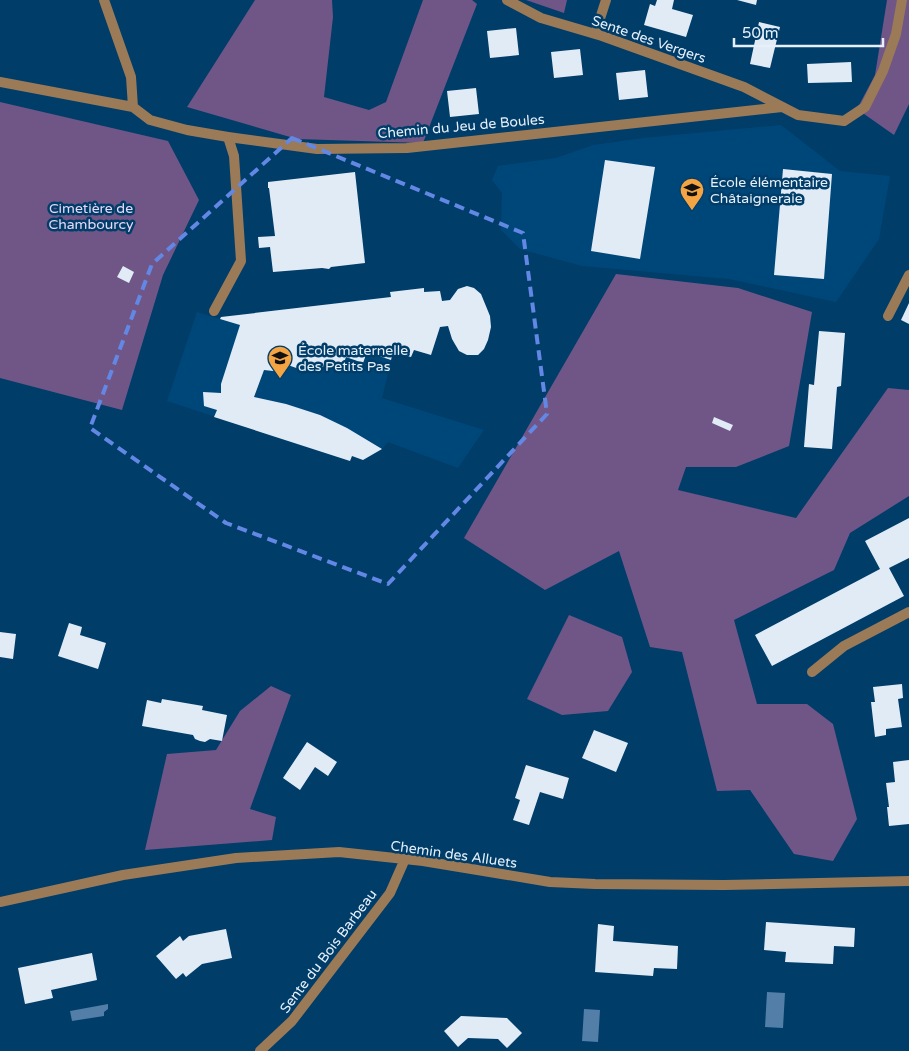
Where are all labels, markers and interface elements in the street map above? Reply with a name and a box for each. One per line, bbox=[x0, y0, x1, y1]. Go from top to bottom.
street label: Sente des Vergers bbox=[589, 12, 708, 67]
scale bar bbox=[734, 15, 883, 47]
text: 50 m bbox=[742, 24, 779, 42]
street label: Chemin du Jeu de Boules bbox=[377, 111, 545, 142]
place label: École élémentaire Châtaigneraie bbox=[710, 174, 828, 207]
school or university icon: École élémentaire Châtaigneraie bbox=[679, 177, 705, 211]
park label: Cimetière de Chambourcy bbox=[49, 200, 134, 233]
place label: École maternelle des Petits Pas bbox=[298, 342, 408, 375]
school or university icon: École maternelle des Petits Pas bbox=[267, 345, 293, 379]
street label: Chemin des Alluets bbox=[390, 837, 519, 872]
street label: Sente du Bois Barbeau bbox=[276, 886, 381, 1017]

